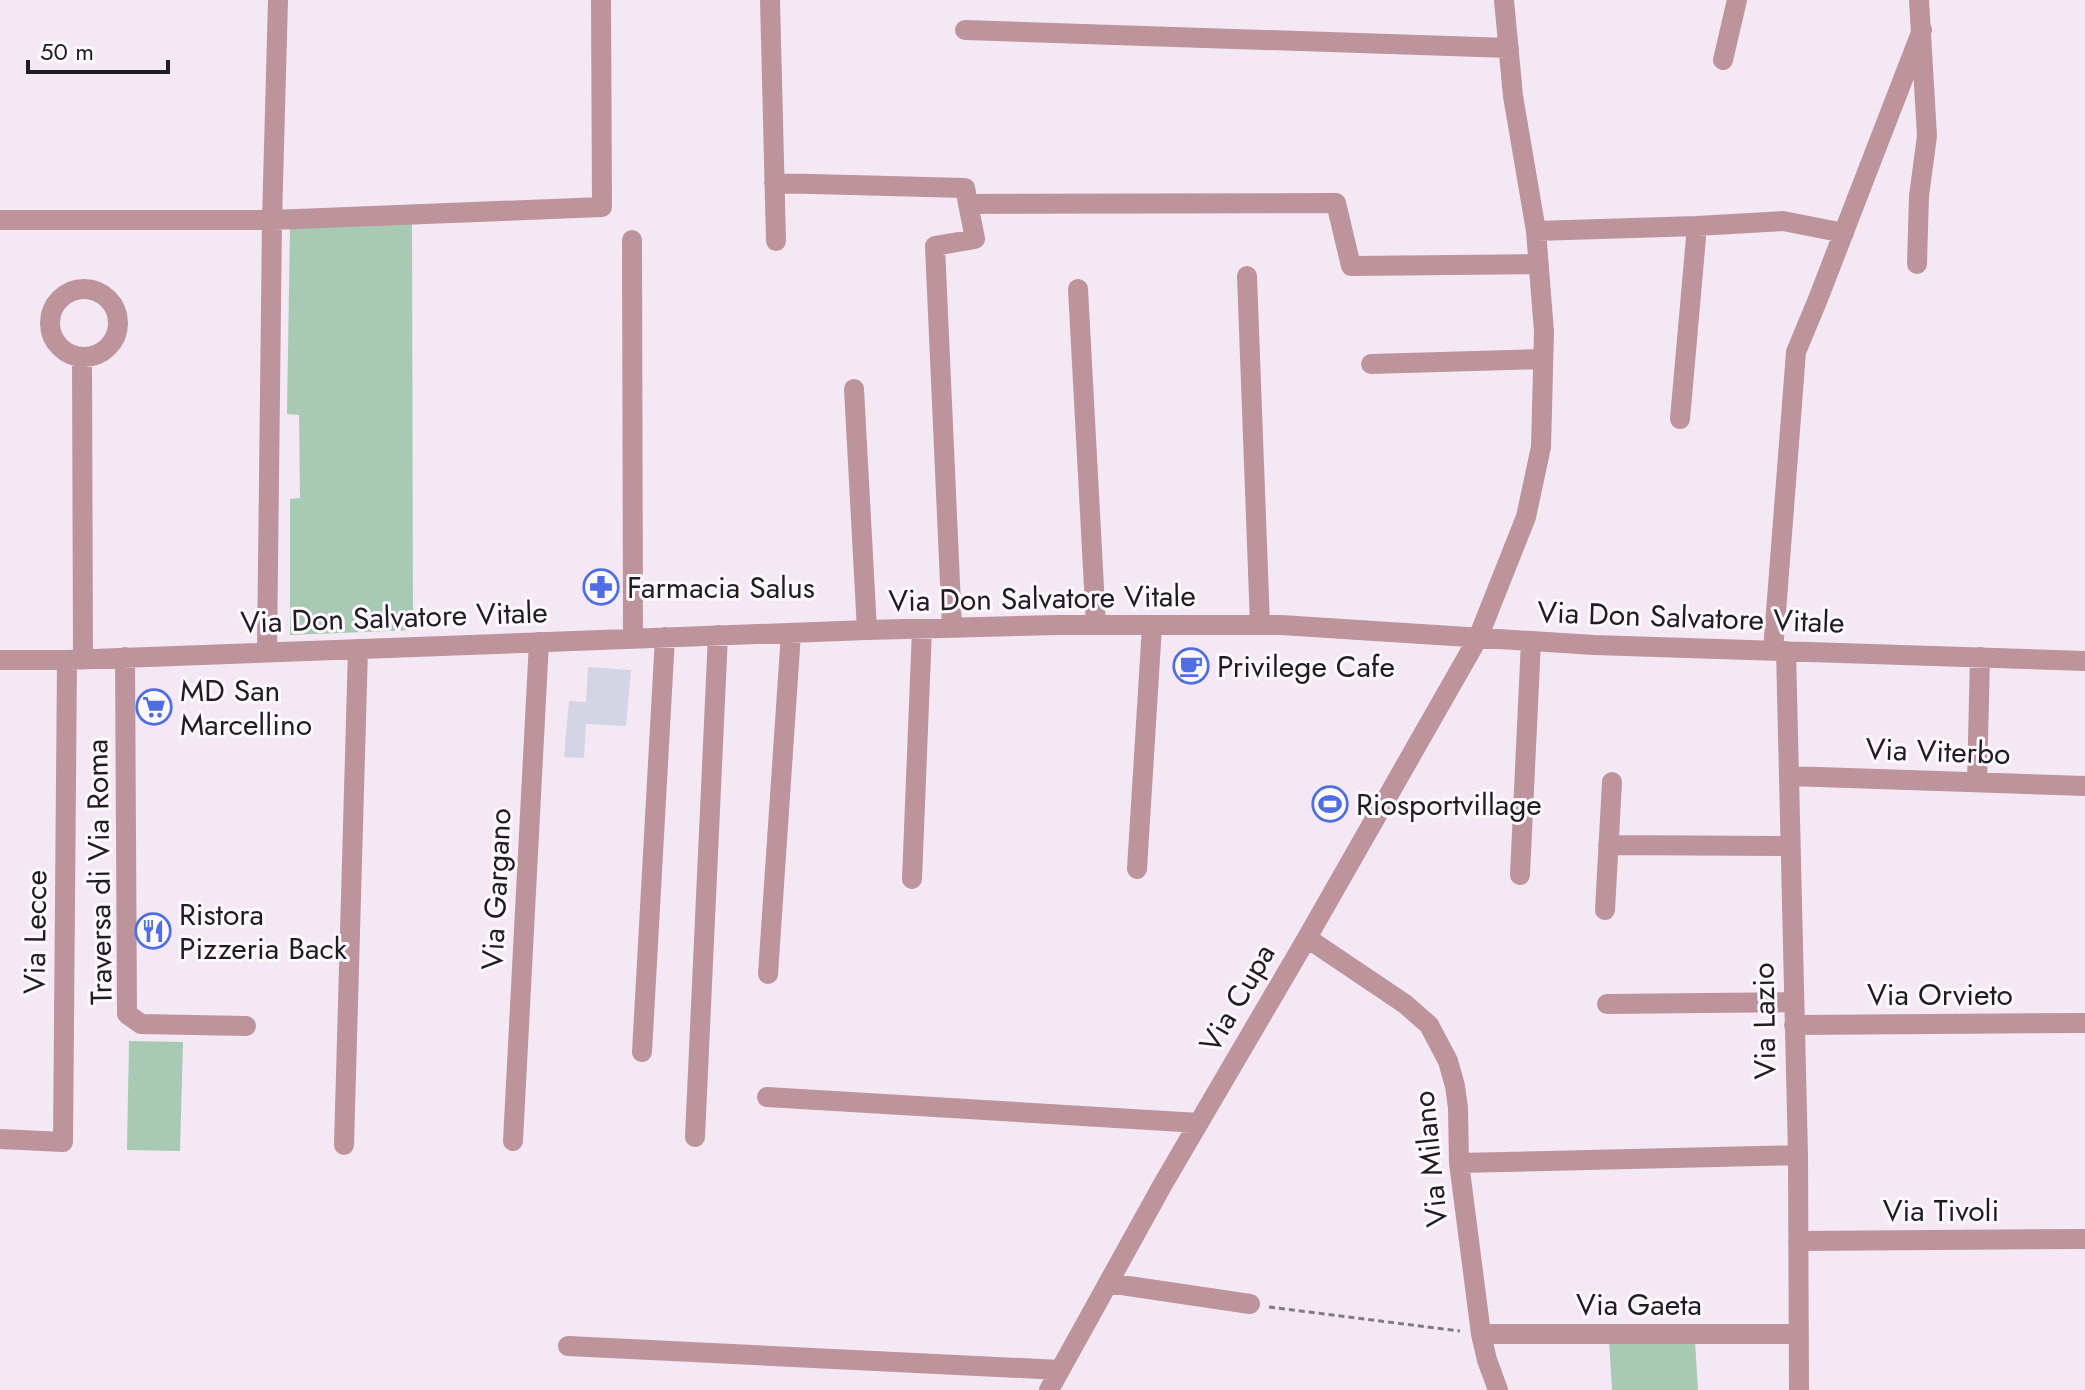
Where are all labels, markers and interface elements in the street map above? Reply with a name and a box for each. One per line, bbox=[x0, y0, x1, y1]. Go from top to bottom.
scale bar bbox=[28, 24, 168, 74]
text: 50 m bbox=[40, 34, 94, 69]
place label: Farmacia Salus bbox=[627, 566, 815, 609]
pharmacy icon: Farmacia Salus bbox=[582, 568, 620, 606]
street label: Via Don Salvatore Vitale bbox=[888, 574, 1196, 622]
street label: Via Don Salvatore Vitale bbox=[240, 590, 548, 644]
street label: Via Don Salvatore Vitale bbox=[1537, 590, 1845, 644]
place label: Privilege Cafe bbox=[1217, 645, 1395, 688]
cafe icon: Privilege Cafe bbox=[1172, 647, 1210, 685]
place label: MD San Marcellino bbox=[180, 669, 312, 746]
supermarket icon: MD San Marcellino bbox=[135, 688, 173, 726]
street label: Via Viterbo bbox=[1865, 727, 2011, 775]
street label: Traversa di Via Roma bbox=[75, 739, 123, 1005]
place label: Riosportvillage bbox=[1356, 783, 1542, 826]
sports icon: Riosportvillage bbox=[1311, 785, 1349, 823]
street label: Via Gargano bbox=[470, 807, 522, 971]
street label: Via Lecce bbox=[12, 870, 58, 994]
place label: Ristora Pizzeria Back bbox=[179, 893, 348, 970]
restaurant icon: Ristora Pizzeria Back bbox=[134, 912, 172, 950]
street label: Via Cupa bbox=[1189, 936, 1285, 1060]
street label: Via Lazio bbox=[1741, 962, 1787, 1080]
street label: Via Orvieto bbox=[1867, 973, 2013, 1016]
street label: Via Milano bbox=[1401, 1089, 1459, 1229]
street label: Via Tivoli bbox=[1883, 1189, 1999, 1232]
street label: Via Gaeta bbox=[1576, 1283, 1702, 1326]

